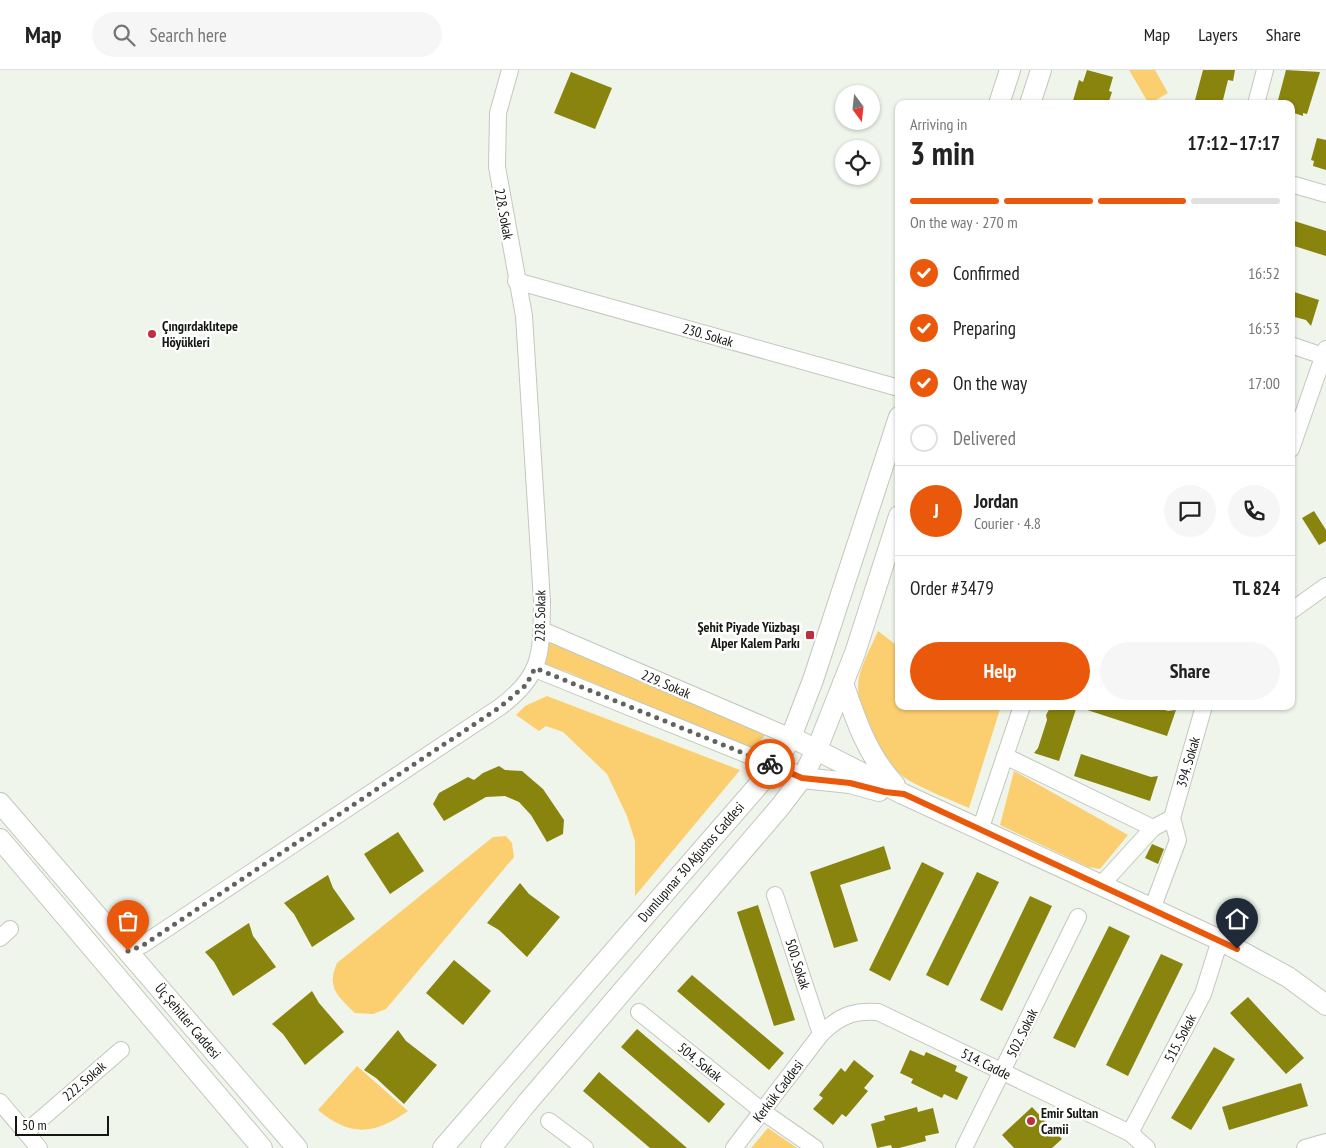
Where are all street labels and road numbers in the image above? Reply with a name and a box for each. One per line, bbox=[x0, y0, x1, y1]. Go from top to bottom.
street label: 228. Sokak bbox=[491, 187, 517, 242]
street label: 230. Sokak bbox=[681, 319, 736, 351]
street label: 228. Sokak bbox=[531, 589, 549, 642]
street label: 229. Sokak bbox=[639, 666, 694, 703]
street label: 394. Sokak bbox=[1172, 734, 1204, 789]
street label: Dumlupınar 30 Ağustos Caddesi bbox=[634, 798, 748, 926]
street label: 500. Sokak bbox=[781, 937, 815, 992]
street label: Üç Şehitler Caddesi bbox=[151, 980, 225, 1062]
street label: 502. Sokak bbox=[1003, 1005, 1042, 1060]
street label: 515. Sokak bbox=[1160, 1010, 1200, 1065]
street label: 504. Sokak bbox=[674, 1039, 726, 1086]
street label: 514. Cadde bbox=[958, 1044, 1014, 1084]
street label: Kerkük Caddesi bbox=[749, 1056, 807, 1126]
street label: 222. Sokak bbox=[58, 1057, 110, 1105]

